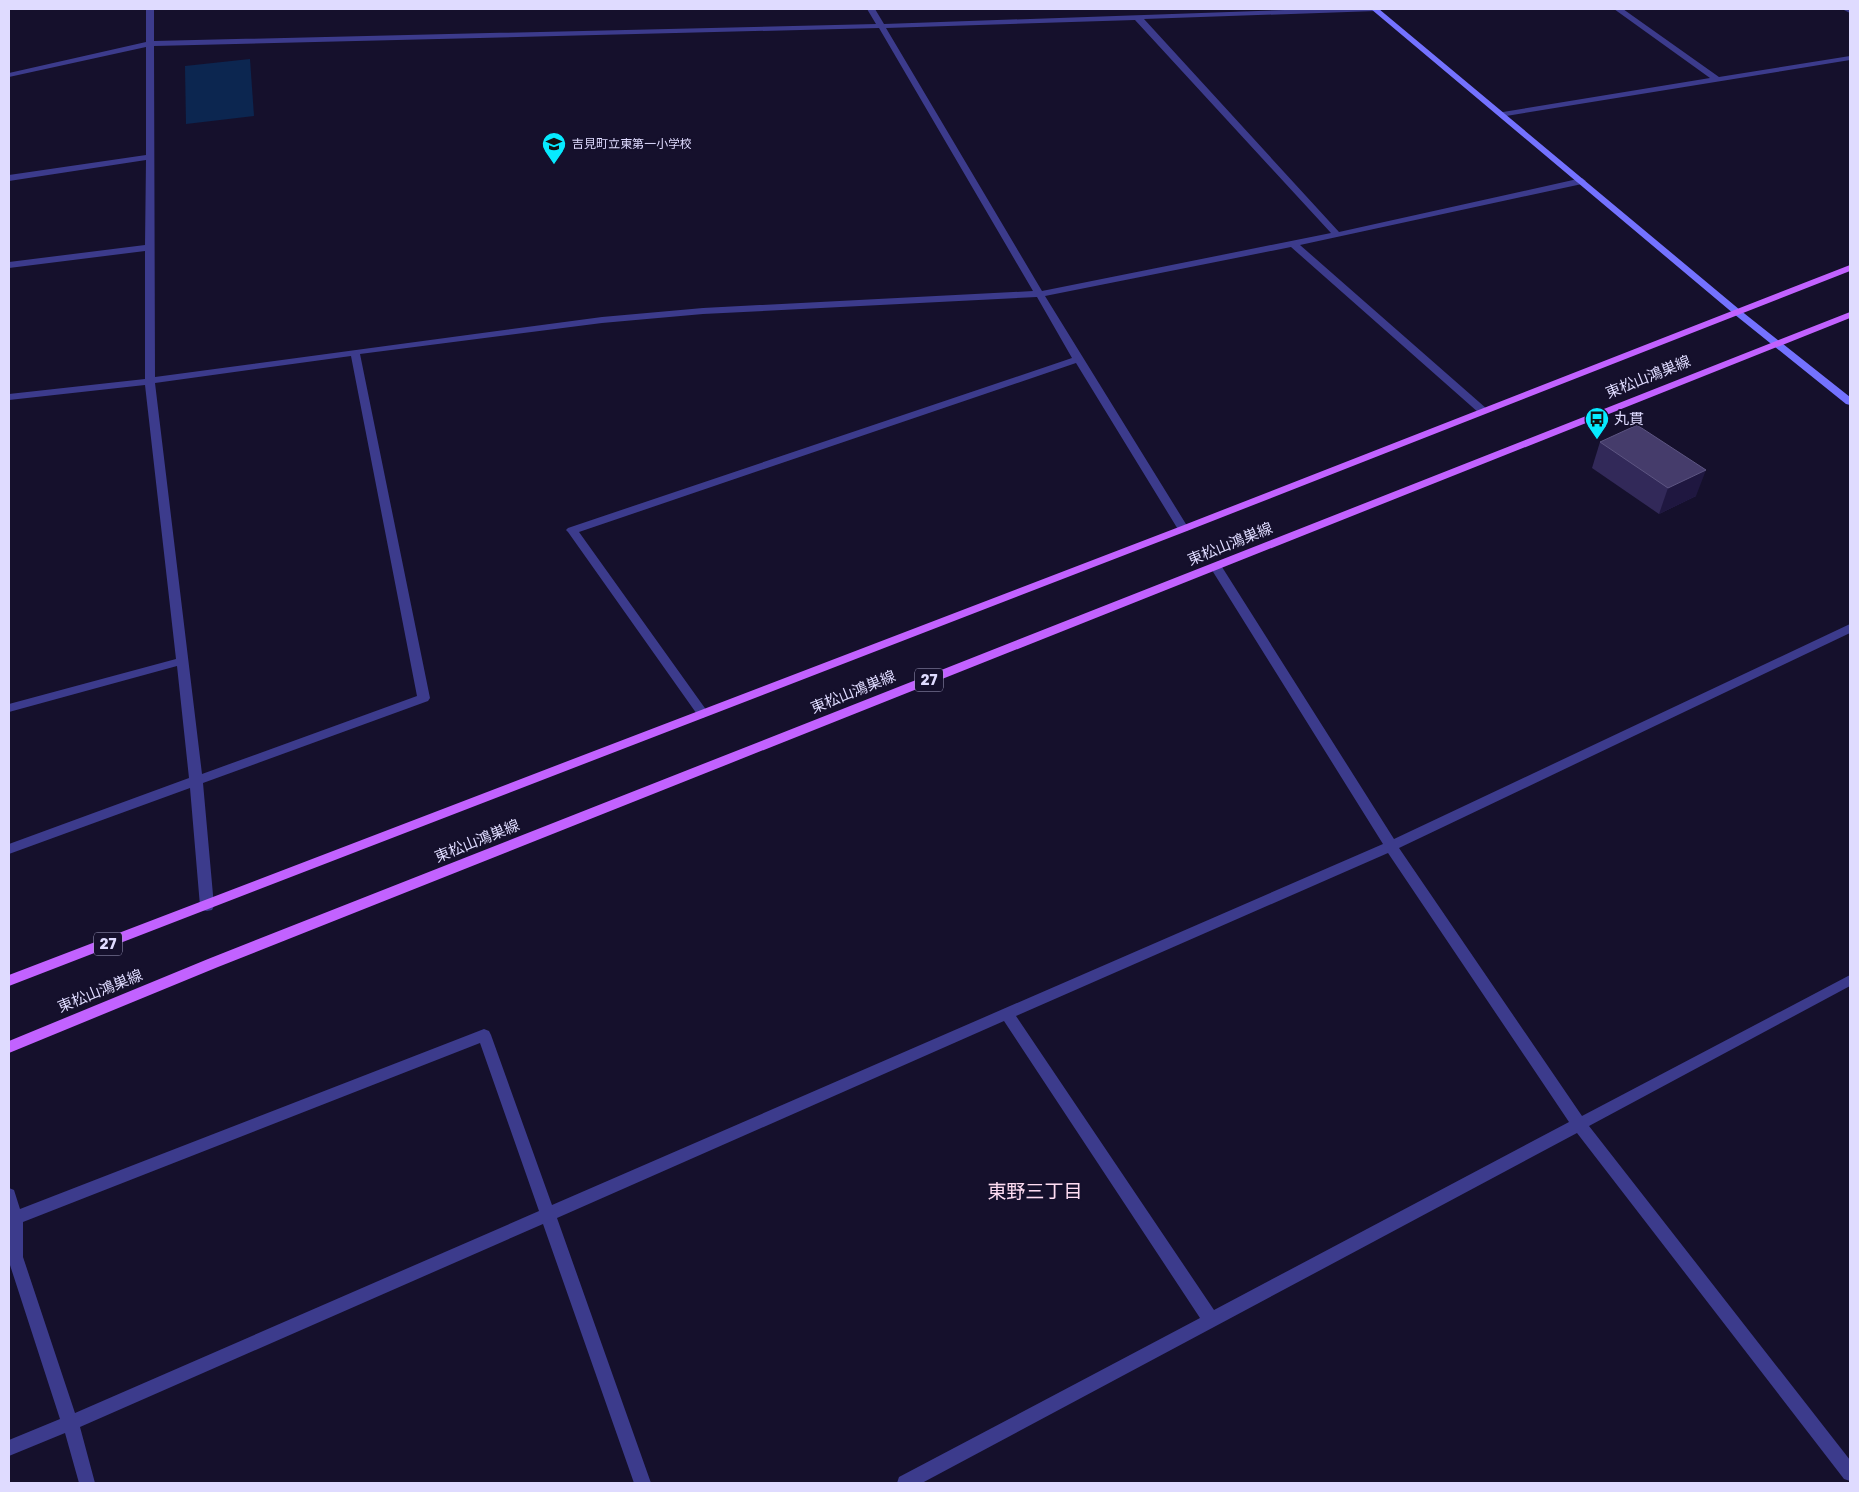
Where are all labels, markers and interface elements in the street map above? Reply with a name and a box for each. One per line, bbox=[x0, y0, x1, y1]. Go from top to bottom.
school or university icon: 吉見町立東第一小学校 bbox=[541, 131, 567, 165]
place label: 吉見町立東第一小学校 bbox=[572, 137, 692, 151]
street label: 東松山鴻巣線 bbox=[1603, 352, 1693, 402]
bus stop icon: 丸貫 bbox=[1584, 406, 1610, 440]
place label: 丸貫 bbox=[1614, 410, 1644, 428]
street label: 東松山鴻巣線 bbox=[1185, 519, 1275, 569]
street label: 東松山鴻巣線 bbox=[808, 667, 898, 717]
road number: 27 bbox=[915, 668, 943, 692]
street label: 東松山鴻巣線 bbox=[432, 816, 522, 866]
road number: 27 bbox=[94, 932, 122, 956]
street label: 東松山鴻巣線 bbox=[55, 966, 145, 1016]
district label: 東野三丁目 bbox=[987, 1180, 1083, 1203]

